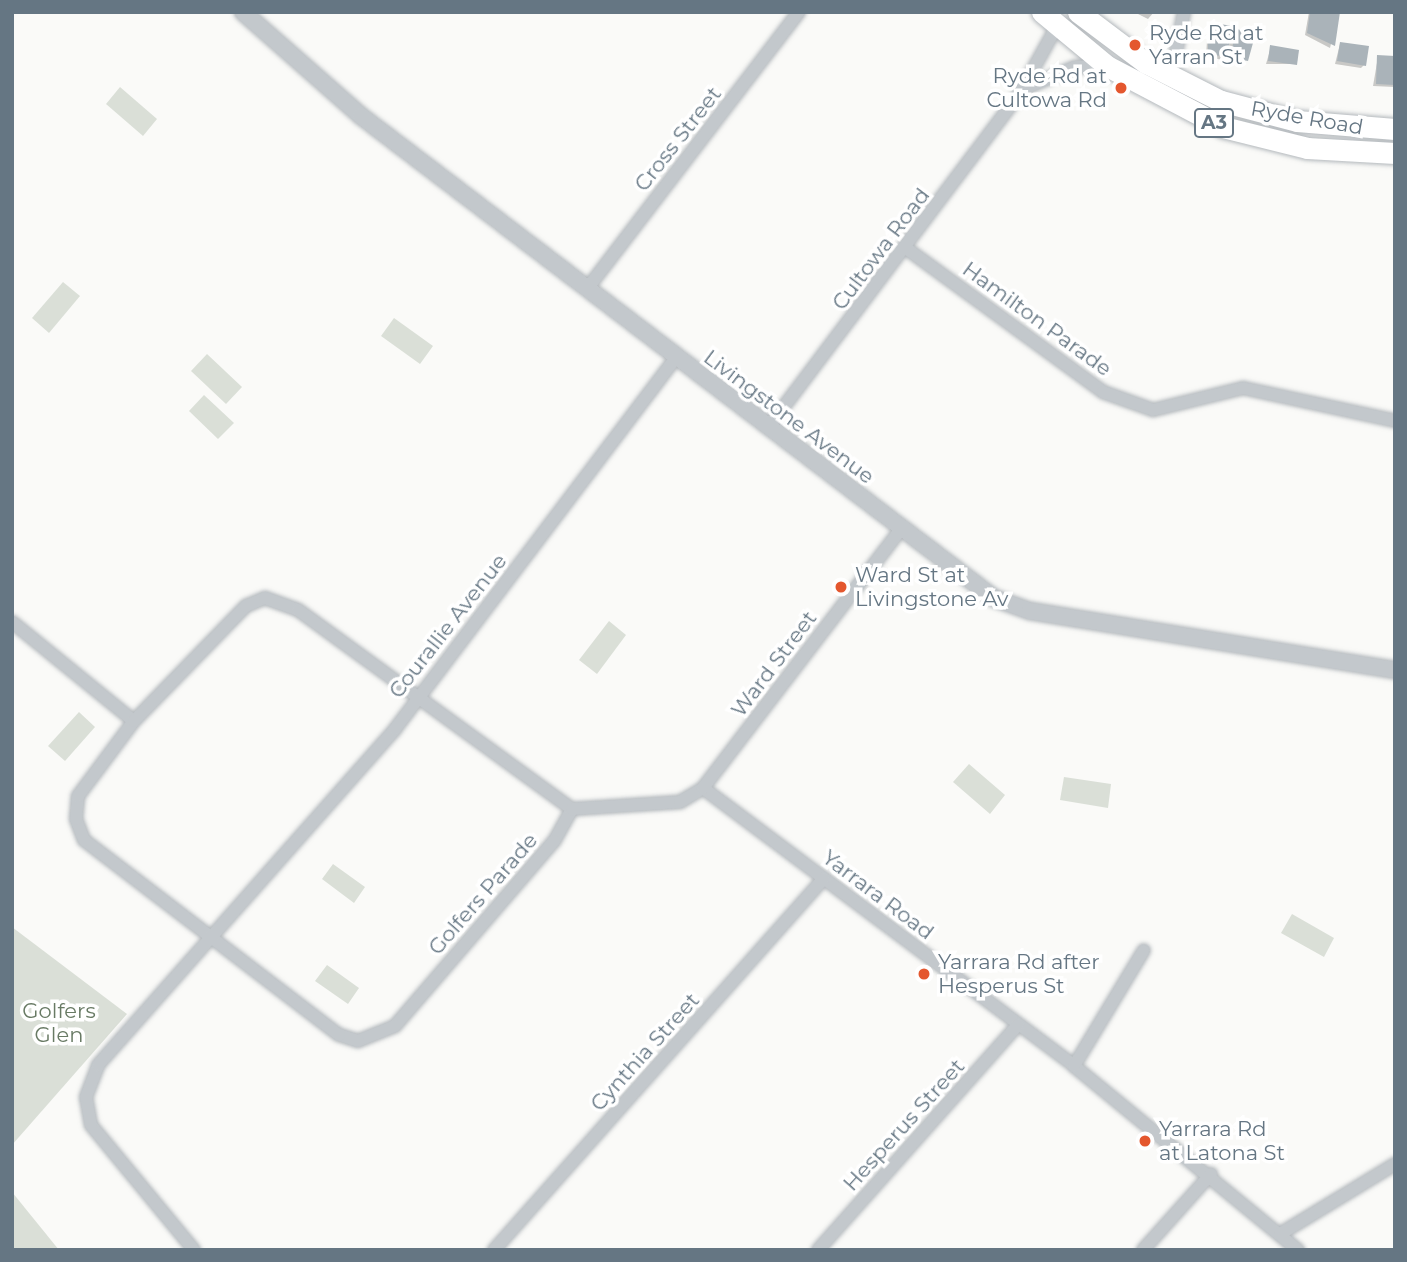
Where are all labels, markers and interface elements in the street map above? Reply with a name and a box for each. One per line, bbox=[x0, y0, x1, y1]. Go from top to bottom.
place label: Ryde Rd at Yarran St bbox=[1149, 20, 1264, 70]
marker: Ryde Rd at Yarran St bbox=[1127, 37, 1143, 53]
place label: Ryde Rd at Cultowa Rd bbox=[987, 63, 1107, 113]
marker: Ryde Rd at Cultowa Rd bbox=[1113, 80, 1129, 96]
street label: Cross Street bbox=[629, 82, 727, 196]
street label: Ryde Road bbox=[1249, 96, 1365, 140]
road number: A3 bbox=[1193, 108, 1235, 139]
street label: Cultowa Road bbox=[827, 183, 935, 315]
street label: Hamilton Parade bbox=[958, 257, 1116, 381]
street label: Livingstone Avenue bbox=[699, 345, 879, 489]
street label: Courallie Avenue bbox=[384, 549, 512, 703]
place label: Ward St at Livingstone Av bbox=[855, 562, 1008, 612]
marker: Ward St at Livingstone Av bbox=[833, 579, 849, 595]
street label: Ward Street bbox=[726, 606, 822, 722]
street label: Golfers Parade bbox=[423, 828, 543, 960]
street label: Yarrara Road bbox=[817, 845, 939, 945]
place label: Yarrara Rd after Hesperus St bbox=[938, 949, 1100, 999]
marker: Yarrara Rd after Hesperus St bbox=[916, 966, 932, 982]
street label: Cynthia Street bbox=[585, 988, 705, 1116]
park label: Golfers Glen bbox=[22, 998, 96, 1048]
street label: Hesperus Street bbox=[838, 1054, 970, 1196]
place label: Yarrara Rd at Latona St bbox=[1159, 1116, 1285, 1166]
marker: Yarrara Rd at Latona St bbox=[1137, 1133, 1153, 1149]

